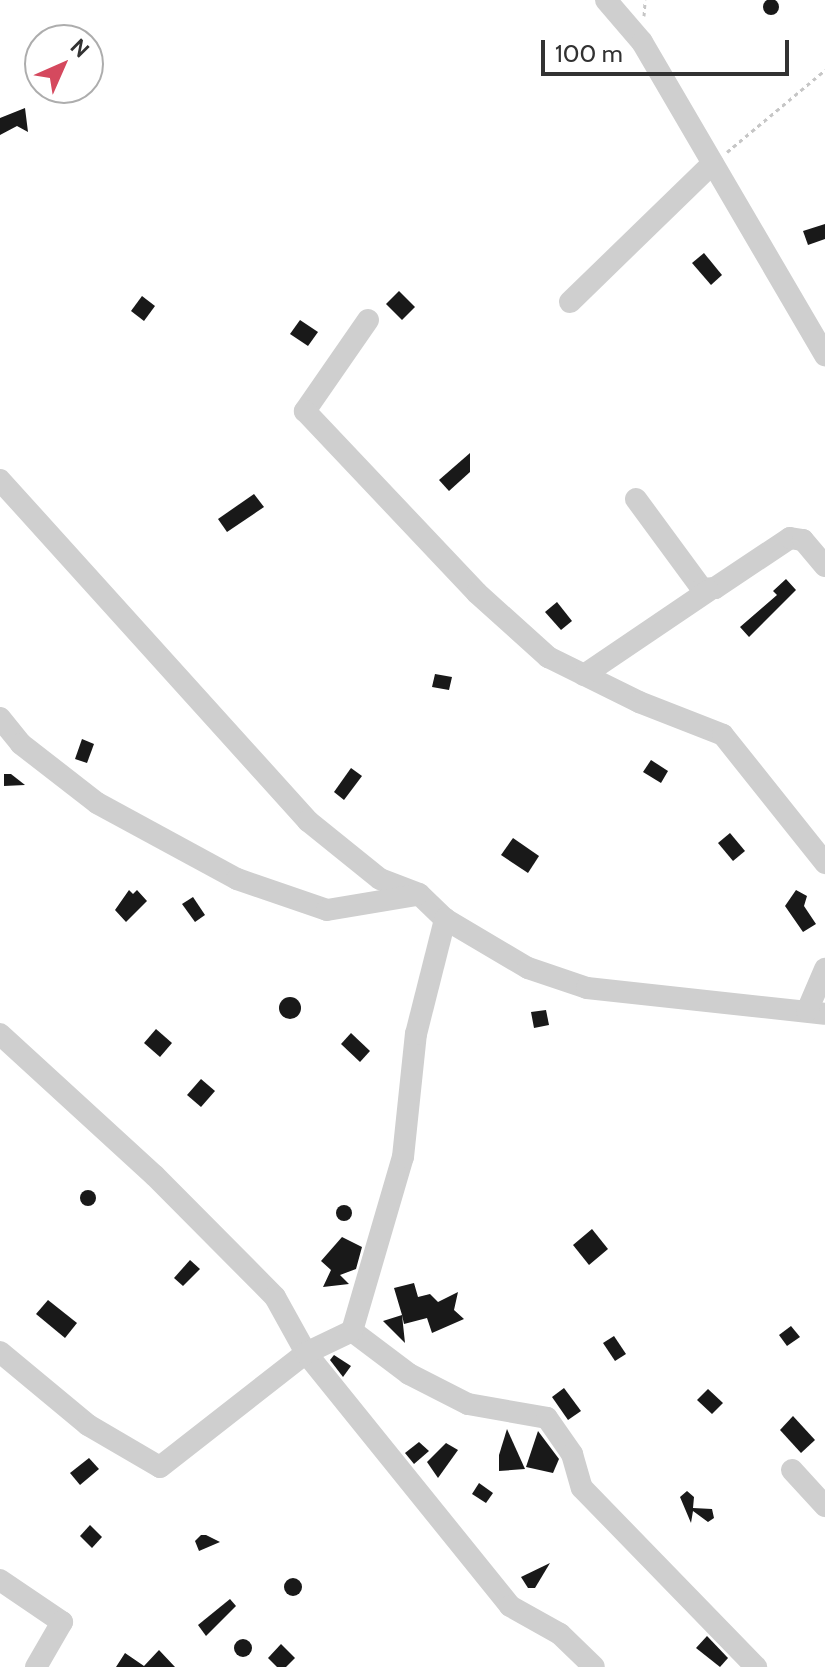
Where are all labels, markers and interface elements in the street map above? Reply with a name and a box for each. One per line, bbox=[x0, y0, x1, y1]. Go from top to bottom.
north arrow bbox=[24, 24, 104, 104]
scale bar bbox=[545, 24, 793, 74]
text: N bbox=[65, 33, 95, 63]
text: 100 m bbox=[555, 39, 623, 68]

